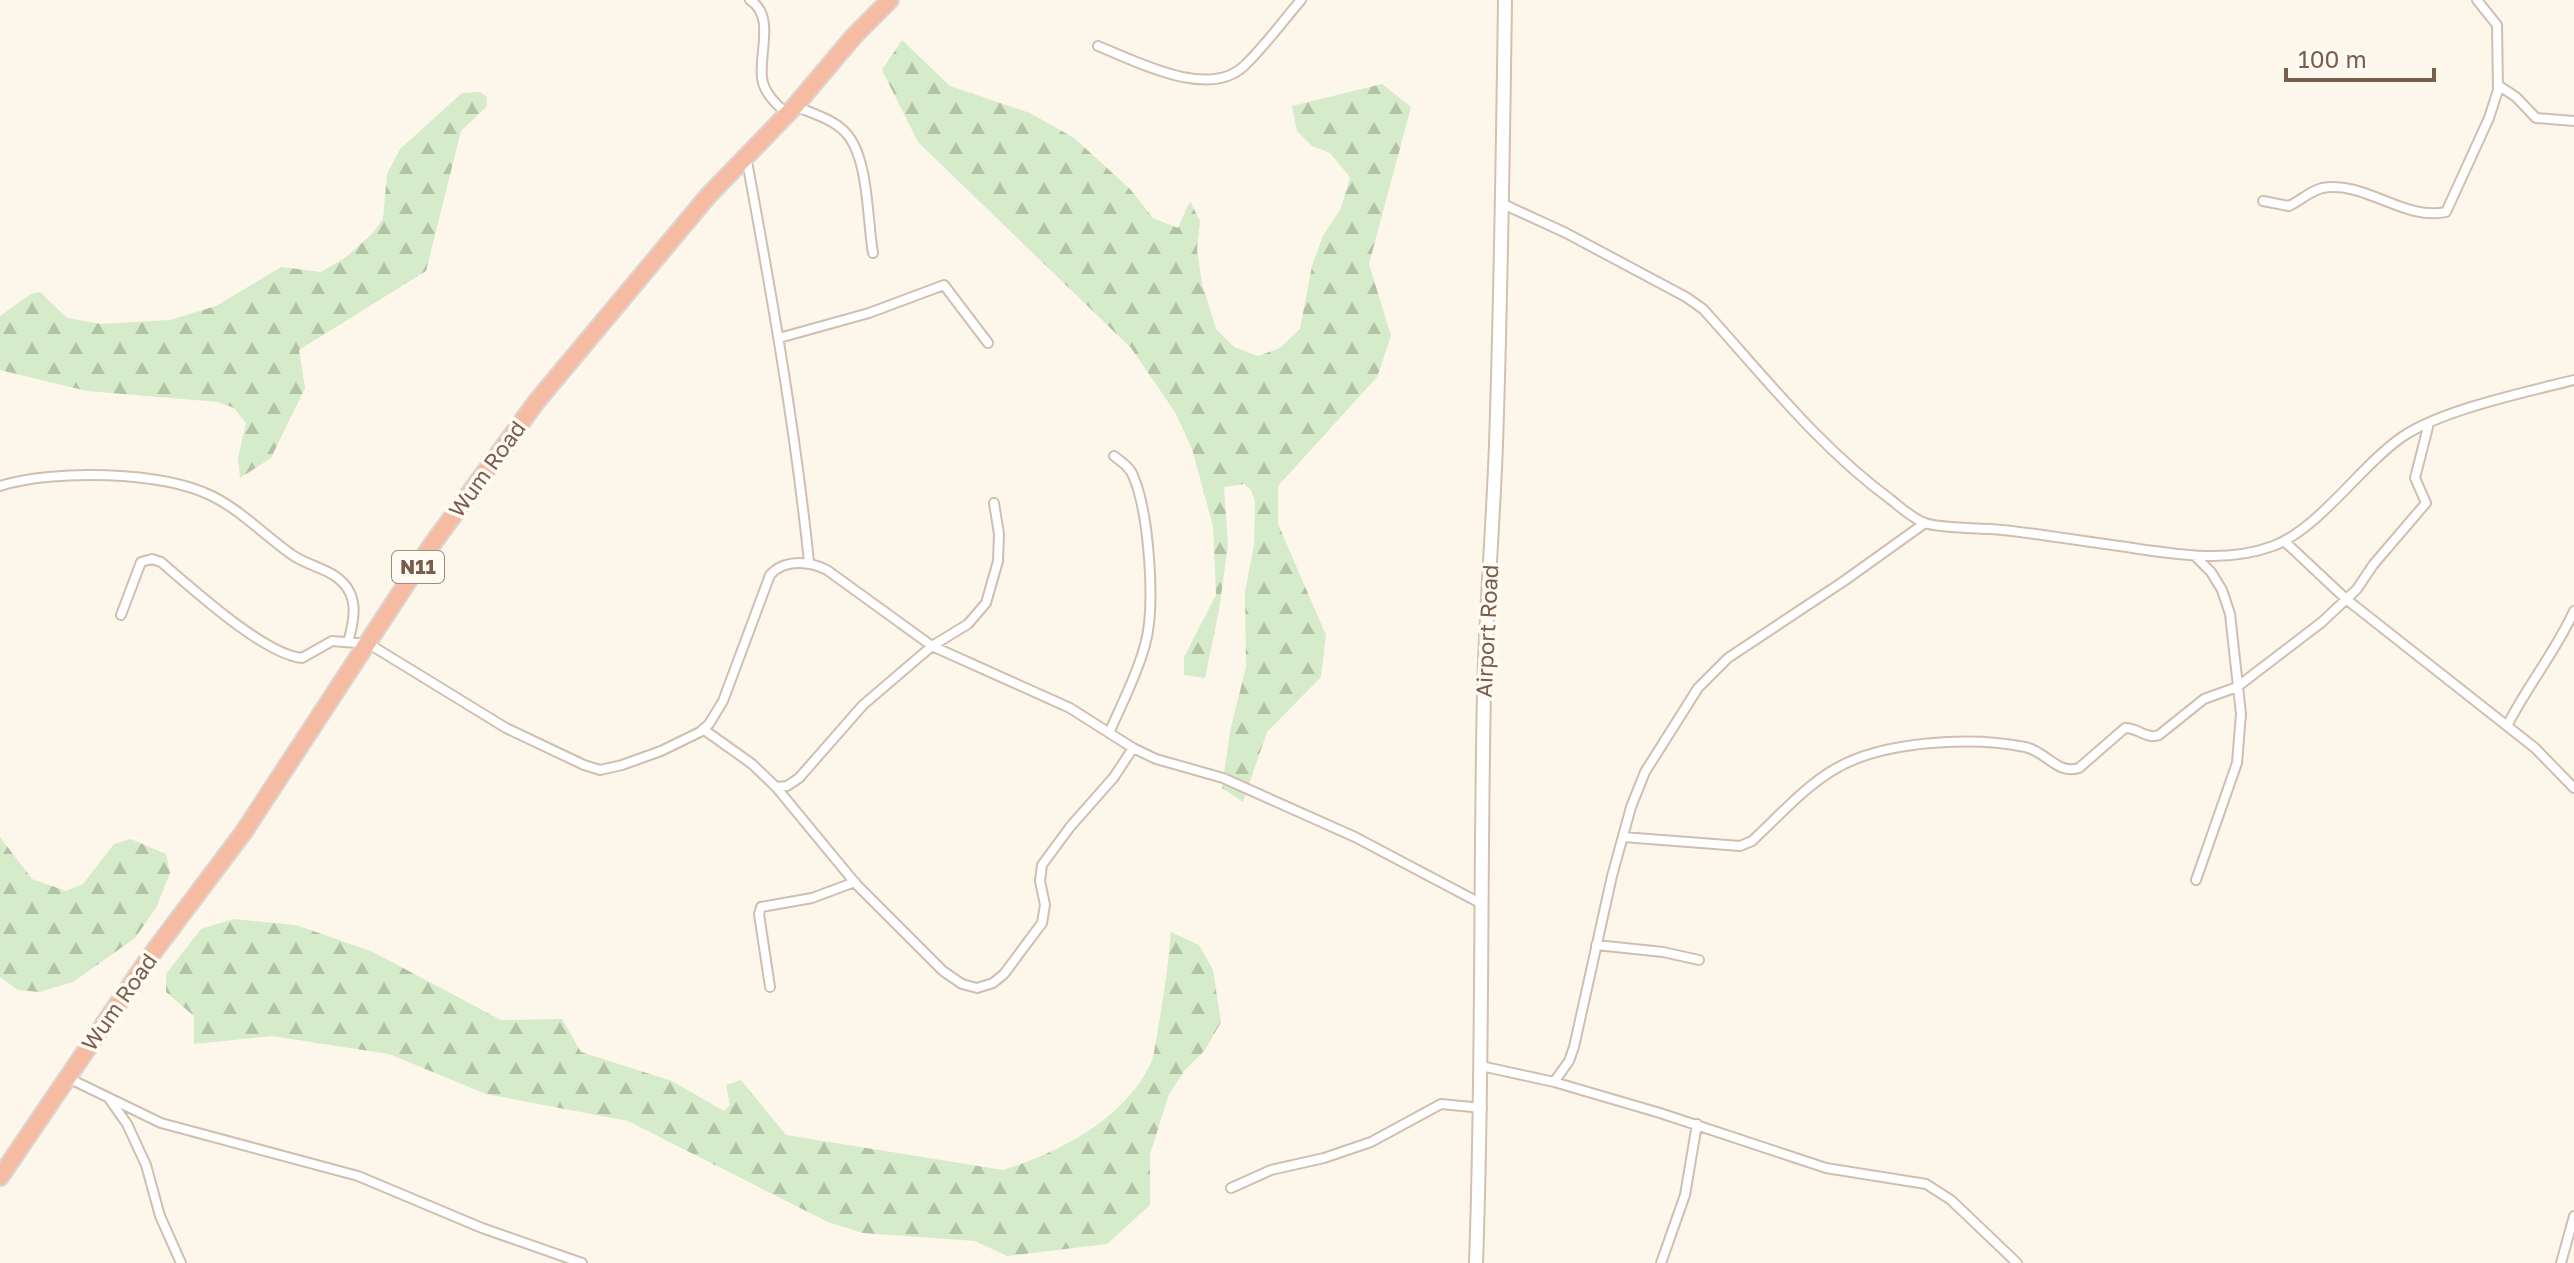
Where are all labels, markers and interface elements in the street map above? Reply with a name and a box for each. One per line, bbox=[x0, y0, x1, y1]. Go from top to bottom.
scale bar bbox=[2286, 32, 2434, 82]
text: 100 m bbox=[2298, 44, 2367, 73]
street label: Wum Road bbox=[443, 415, 531, 522]
road number: N11 bbox=[392, 551, 444, 583]
street label: Airport Road bbox=[1470, 564, 1503, 698]
street label: Wum Road bbox=[75, 948, 162, 1056]

